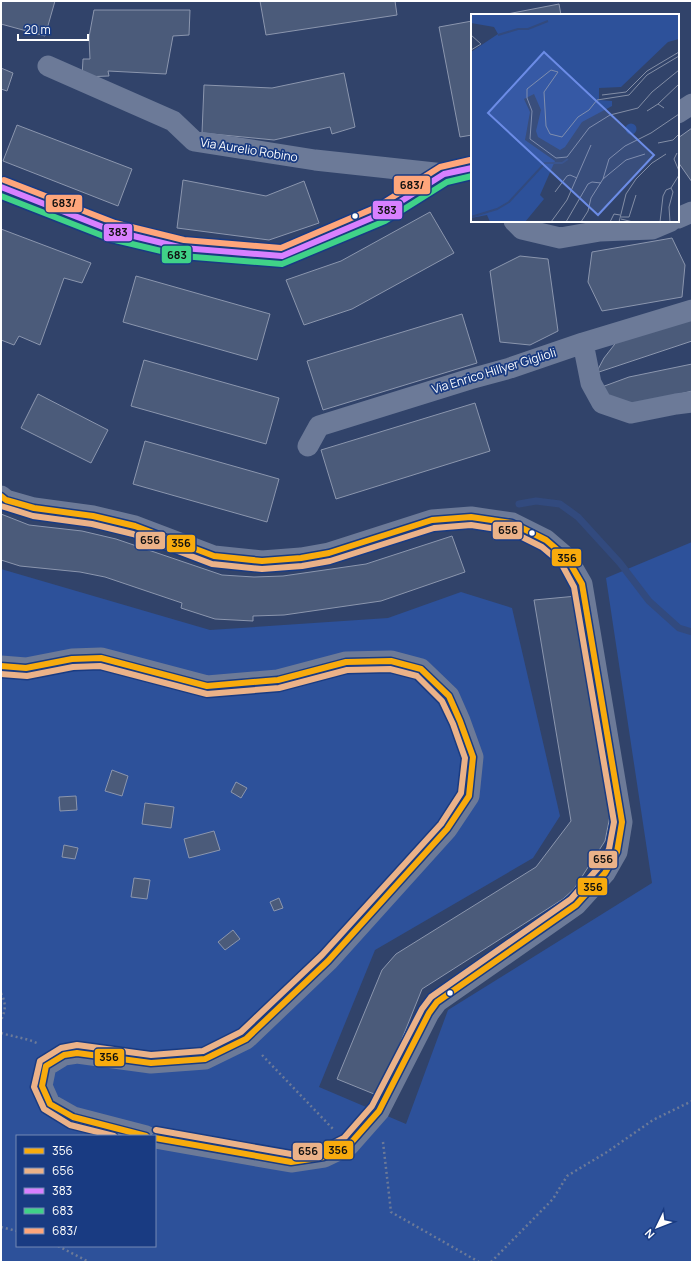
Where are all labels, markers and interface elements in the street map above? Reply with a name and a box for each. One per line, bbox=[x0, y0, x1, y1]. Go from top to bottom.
inset map bbox=[471, 14, 679, 222]
scale bar bbox=[18, 16, 88, 42]
text: 20 m bbox=[24, 21, 51, 38]
street label: Via Aurelio Robino bbox=[199, 133, 299, 166]
line badge: 683/ bbox=[393, 175, 431, 195]
text: 683/ bbox=[400, 177, 425, 192]
line badge: 683/ bbox=[45, 194, 83, 213]
text: 683/ bbox=[52, 195, 77, 210]
line badge: 383 bbox=[372, 200, 403, 220]
text: 383 bbox=[377, 202, 397, 217]
unlabelled marker bbox=[350, 211, 360, 221]
line badge: 383 bbox=[103, 223, 133, 242]
text: 383 bbox=[108, 224, 128, 239]
line badge: 683 bbox=[161, 245, 192, 264]
text: 683 bbox=[167, 247, 187, 262]
street label: Via Enrico Hillyer Giglioli bbox=[430, 344, 558, 398]
line badge: 656 bbox=[492, 521, 523, 540]
text: 656 bbox=[498, 522, 518, 537]
unlabelled marker bbox=[527, 528, 537, 538]
line badge: 656 bbox=[135, 531, 166, 550]
text: 656 bbox=[140, 532, 160, 547]
line badge: 356 bbox=[166, 534, 196, 553]
text: 356 bbox=[171, 535, 191, 550]
line badge: 356 bbox=[551, 548, 582, 567]
text: 356 bbox=[557, 550, 577, 565]
line badge: 656 bbox=[588, 850, 618, 869]
text: 656 bbox=[593, 851, 613, 866]
line badge: 356 bbox=[577, 877, 608, 896]
text: 356 bbox=[583, 879, 603, 894]
unlabelled marker bbox=[445, 988, 455, 998]
line badge: 356 bbox=[94, 1048, 125, 1067]
text: 356 bbox=[99, 1049, 119, 1064]
legend bbox=[16, 1135, 156, 1247]
line badge: 356 bbox=[323, 1140, 354, 1160]
text: 356 bbox=[52, 1142, 73, 1159]
line badge: 656 bbox=[292, 1142, 323, 1161]
text: 356 bbox=[328, 1142, 348, 1157]
text: 656 bbox=[298, 1143, 318, 1158]
text: 656 bbox=[52, 1162, 74, 1179]
text: 383 bbox=[52, 1182, 72, 1199]
text: 683 bbox=[52, 1202, 73, 1219]
north arrow bbox=[637, 1207, 677, 1247]
text: 683/ bbox=[52, 1222, 78, 1239]
text: N bbox=[641, 1226, 658, 1242]

